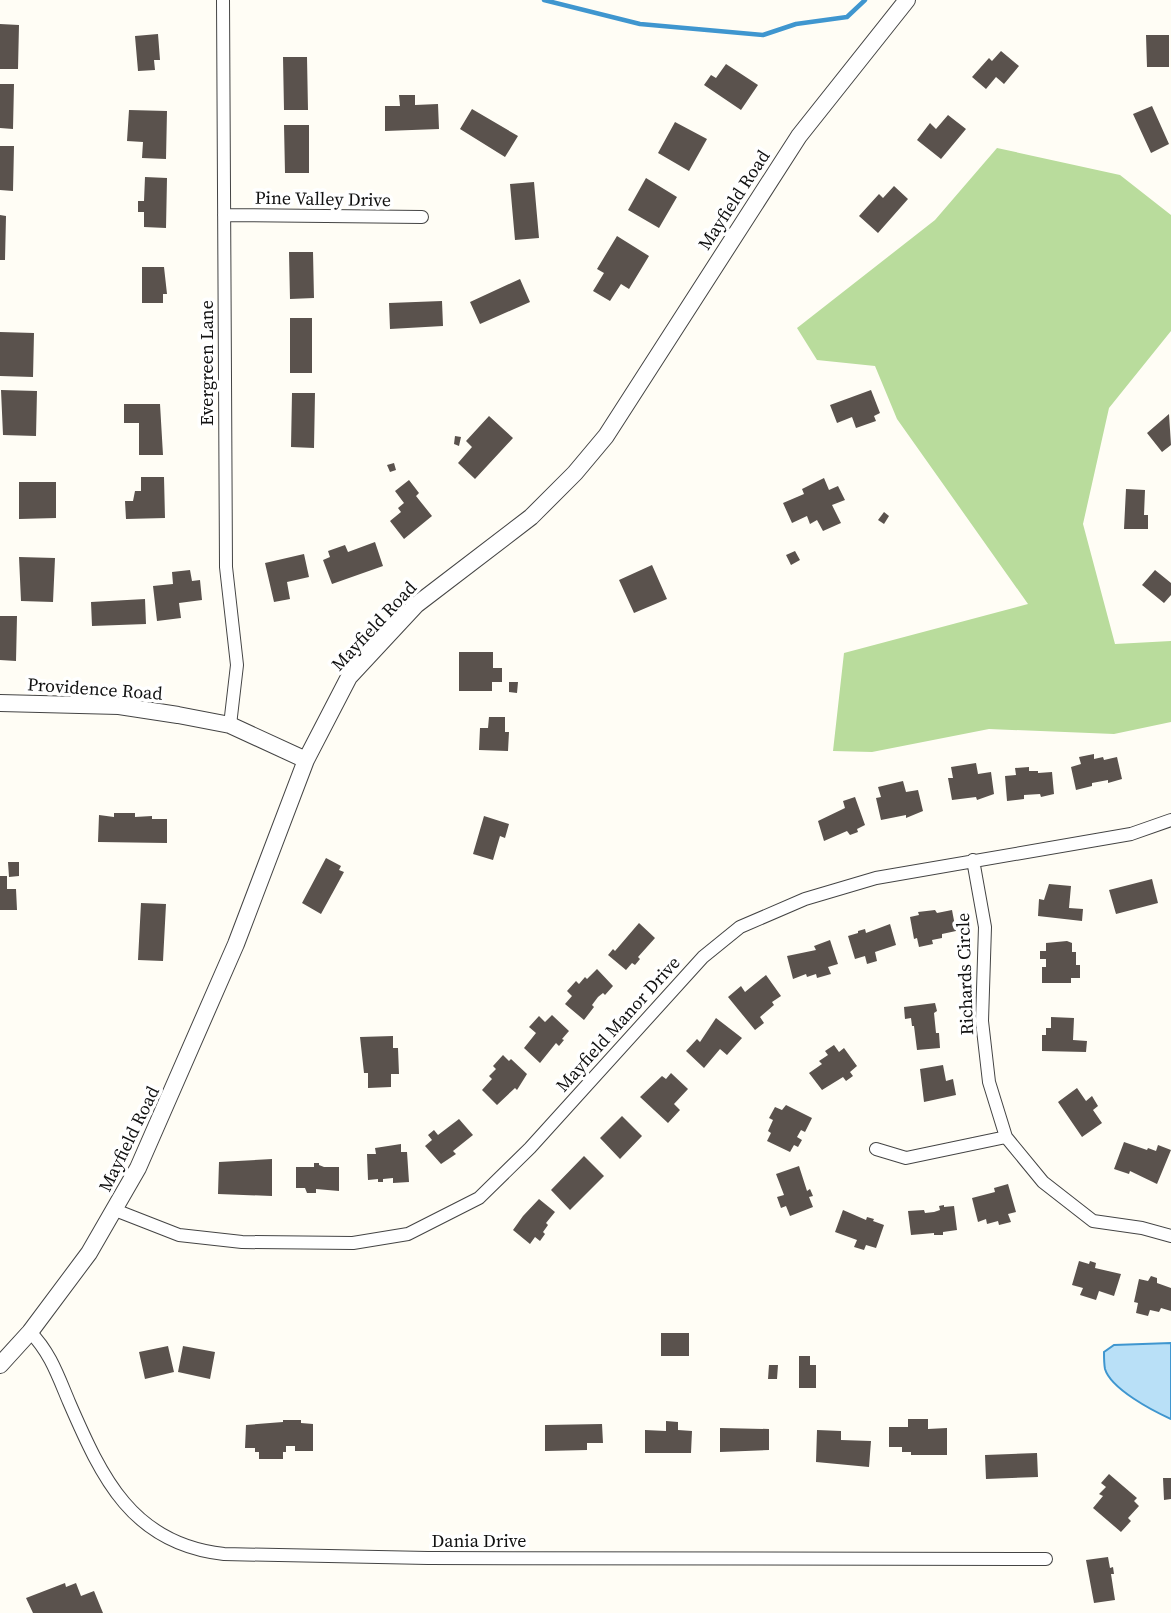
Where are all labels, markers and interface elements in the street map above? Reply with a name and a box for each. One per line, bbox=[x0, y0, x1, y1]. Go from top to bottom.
street label: Mayfield Road bbox=[692, 145, 775, 255]
street label: Pine Valley Drive bbox=[255, 185, 391, 212]
street label: Evergreen Lane bbox=[194, 300, 219, 426]
street label: Mayfield Road bbox=[325, 575, 422, 676]
street label: Providence Road bbox=[27, 671, 163, 706]
street label: Richards Circle bbox=[950, 912, 979, 1036]
street label: Mayfield Manor Drive bbox=[550, 950, 685, 1097]
street label: Mayfield Road bbox=[92, 1082, 165, 1196]
street label: Dania Drive bbox=[432, 1528, 526, 1553]

